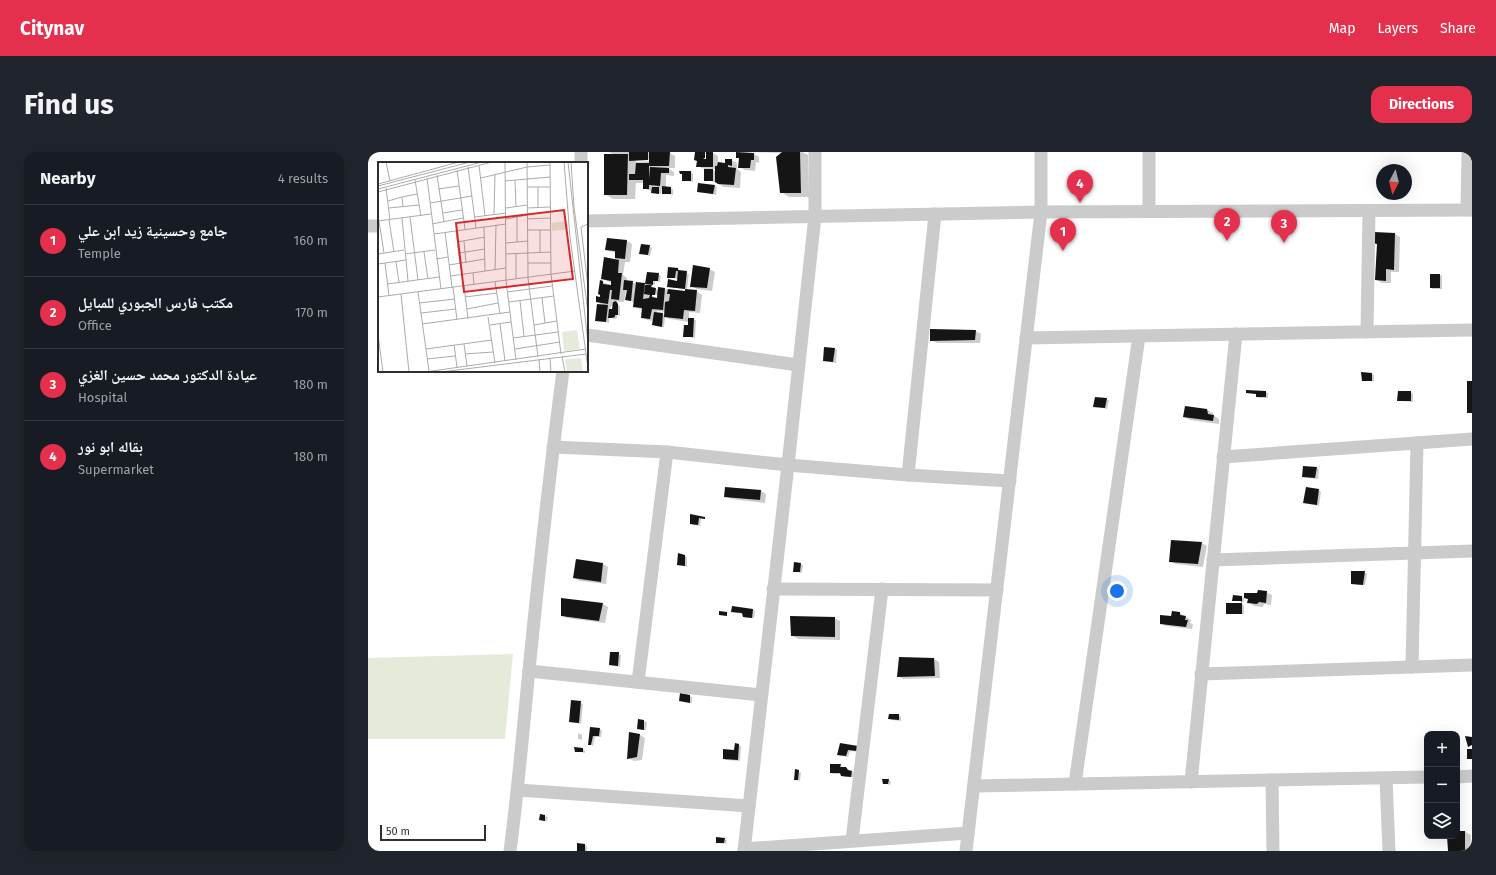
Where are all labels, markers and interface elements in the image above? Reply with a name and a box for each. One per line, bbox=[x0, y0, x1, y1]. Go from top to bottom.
text: Citynav bbox=[20, 17, 84, 40]
text: Map bbox=[1329, 20, 1355, 37]
text: Layers bbox=[1377, 20, 1418, 37]
text: Share bbox=[1440, 20, 1476, 37]
button: Directions bbox=[1371, 86, 1472, 123]
text: Find us bbox=[24, 88, 114, 121]
inset map bbox=[378, 162, 588, 372]
north arrow bbox=[1376, 164, 1412, 200]
text: Nearby bbox=[40, 168, 95, 189]
pin: 4 bbox=[1067, 170, 1093, 203]
text: 4 results bbox=[278, 171, 328, 186]
pin: 2 bbox=[1214, 208, 1240, 241]
pin: 3 bbox=[1271, 210, 1297, 243]
pin: 1 bbox=[1050, 218, 1076, 251]
text: جامع وحسينية زيد ابن علي bbox=[78, 222, 228, 240]
text: 1 bbox=[50, 233, 56, 248]
text: 160 m bbox=[294, 233, 328, 248]
text: Temple bbox=[78, 246, 121, 261]
text: مكتب فارس الجبوري للمبايل bbox=[78, 294, 233, 312]
text: 2 bbox=[50, 305, 56, 320]
text: 170 m bbox=[295, 305, 328, 320]
text: Office bbox=[78, 318, 112, 333]
text: عيادة الدكتور محمد حسين الغزي bbox=[78, 366, 257, 384]
text: 3 bbox=[50, 377, 56, 392]
text: 180 m bbox=[293, 377, 328, 392]
text: Hospital bbox=[78, 390, 127, 405]
text: بقاله ابو نور bbox=[78, 438, 143, 456]
text: 4 bbox=[49, 449, 57, 464]
text: 180 m bbox=[293, 449, 328, 464]
text: Supermarket bbox=[78, 462, 154, 477]
your location bbox=[1107, 581, 1127, 601]
map controls bbox=[1424, 731, 1460, 839]
button: + bbox=[1424, 731, 1460, 767]
button: − bbox=[1424, 767, 1460, 803]
button: layers bbox=[1424, 803, 1460, 839]
scale bar bbox=[380, 823, 486, 842]
text: 50 m bbox=[386, 825, 410, 838]

